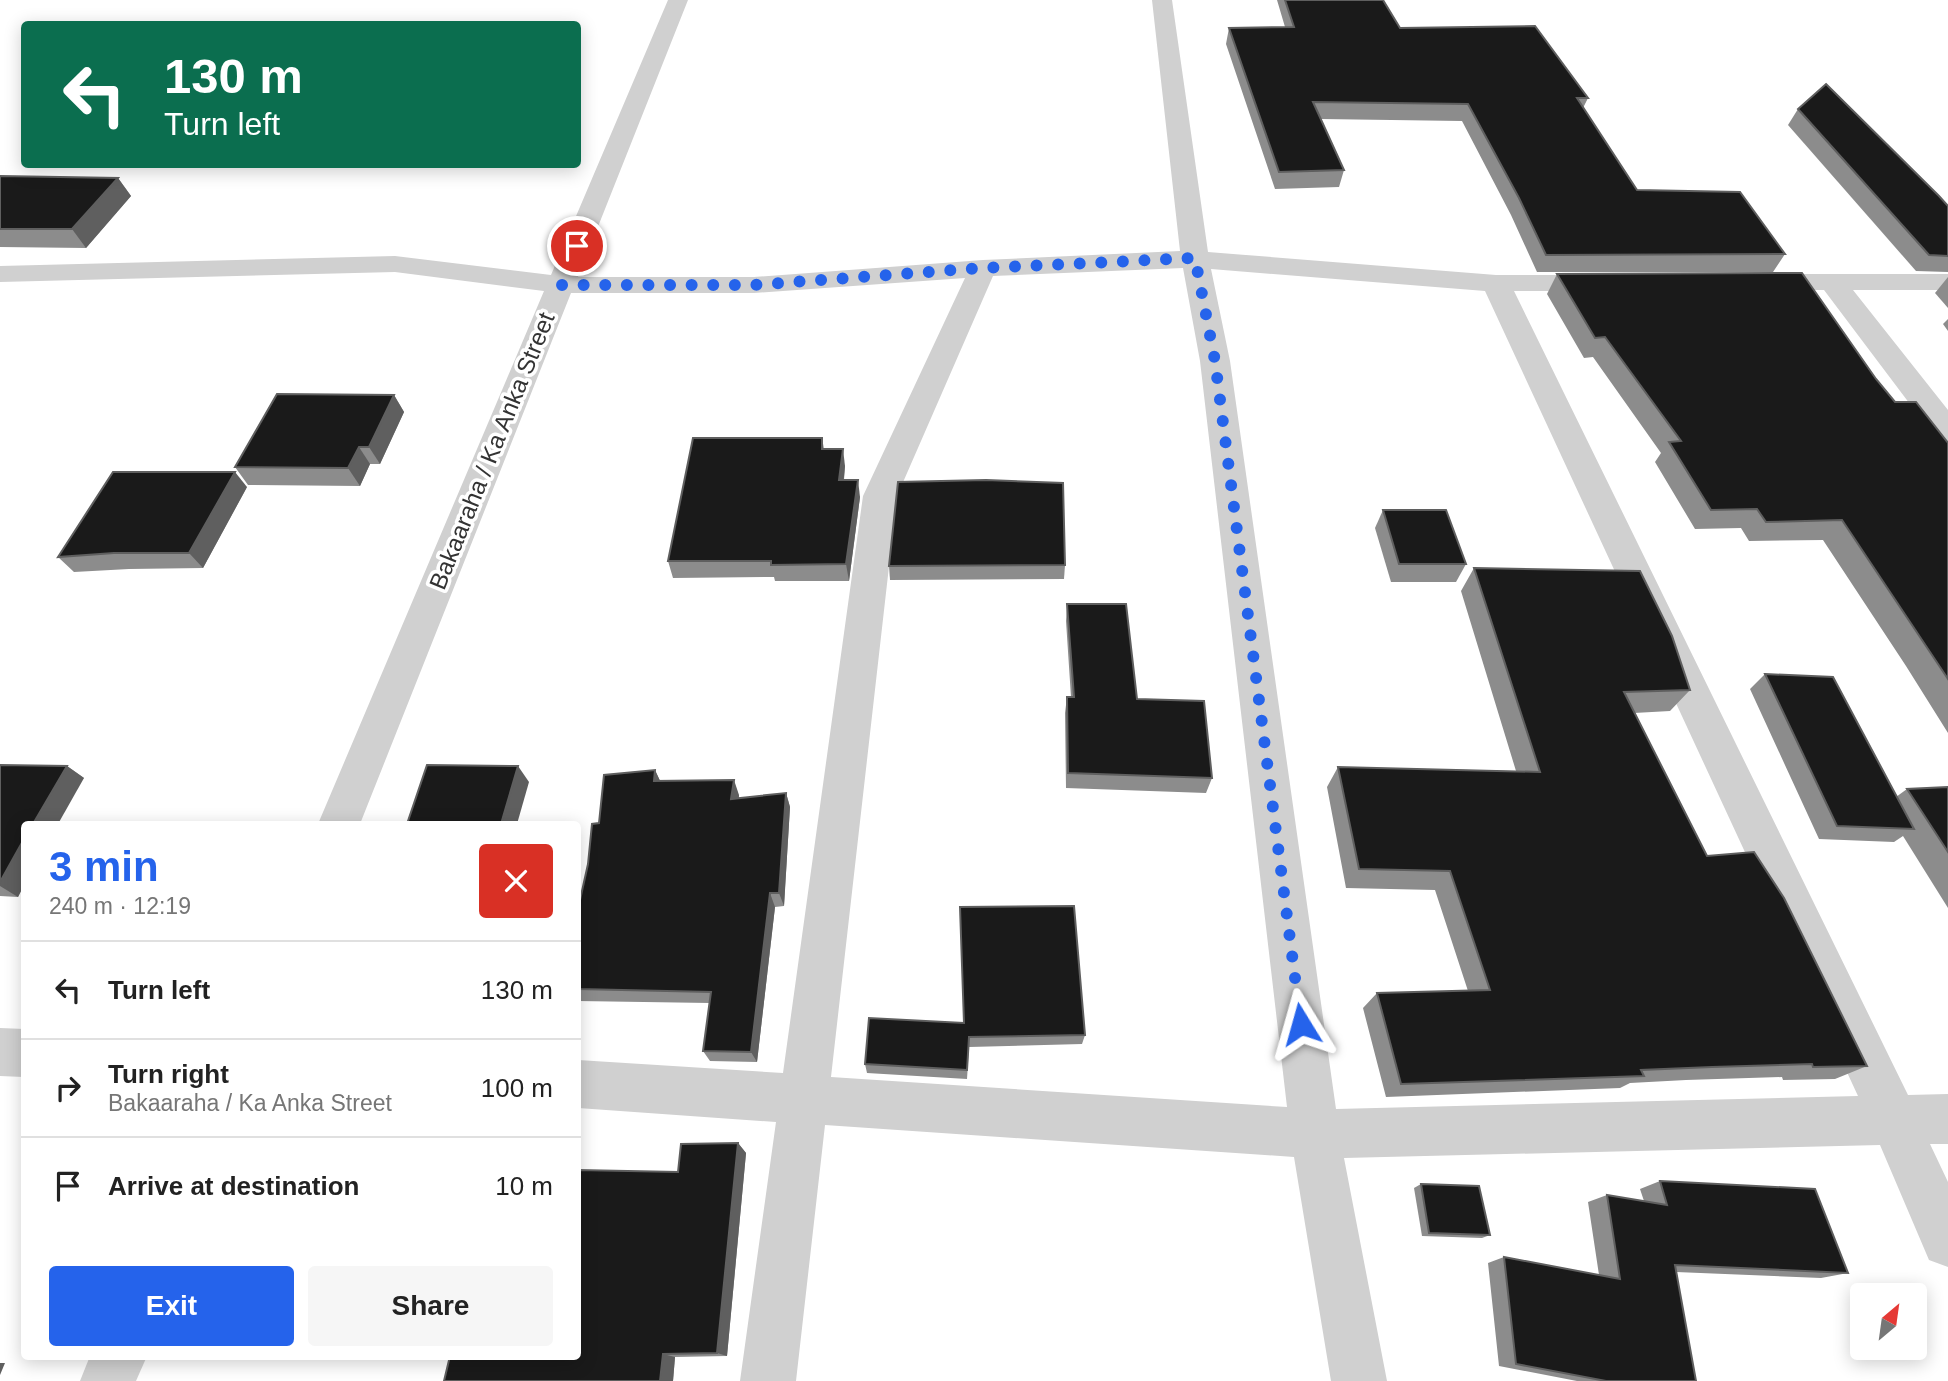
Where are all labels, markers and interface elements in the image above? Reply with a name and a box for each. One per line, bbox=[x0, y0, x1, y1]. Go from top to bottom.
icon: left bbox=[49, 49, 140, 140]
text: 130 m bbox=[164, 49, 303, 103]
text: Turn left bbox=[164, 106, 280, 142]
pin bbox=[547, 216, 607, 276]
icon: arrive bbox=[558, 227, 596, 265]
street label: Bakaaraha / Ka Anka Street bbox=[424, 308, 560, 593]
text: 3 min bbox=[49, 843, 159, 890]
button: close bbox=[479, 844, 553, 918]
text: 240 m · 12:19 bbox=[49, 893, 191, 919]
icon: left bbox=[49, 971, 87, 1009]
text: Turn left bbox=[108, 975, 210, 1005]
text: 130 m bbox=[481, 975, 553, 1005]
position arrow bbox=[1264, 987, 1338, 1061]
text: Turn right bbox=[108, 1059, 229, 1089]
icon: right bbox=[49, 1069, 87, 1107]
text: 100 m bbox=[481, 1073, 553, 1103]
text: Bakaaraha / Ka Anka Street bbox=[108, 1090, 392, 1116]
icon: arrive bbox=[49, 1167, 87, 1205]
text: Arrive at destination bbox=[108, 1171, 359, 1201]
text: 10 m bbox=[495, 1171, 553, 1201]
button: Exit bbox=[49, 1266, 294, 1346]
button: Share bbox=[308, 1266, 553, 1346]
north arrow bbox=[1850, 1283, 1927, 1360]
map controls bbox=[1850, 1283, 1927, 1360]

